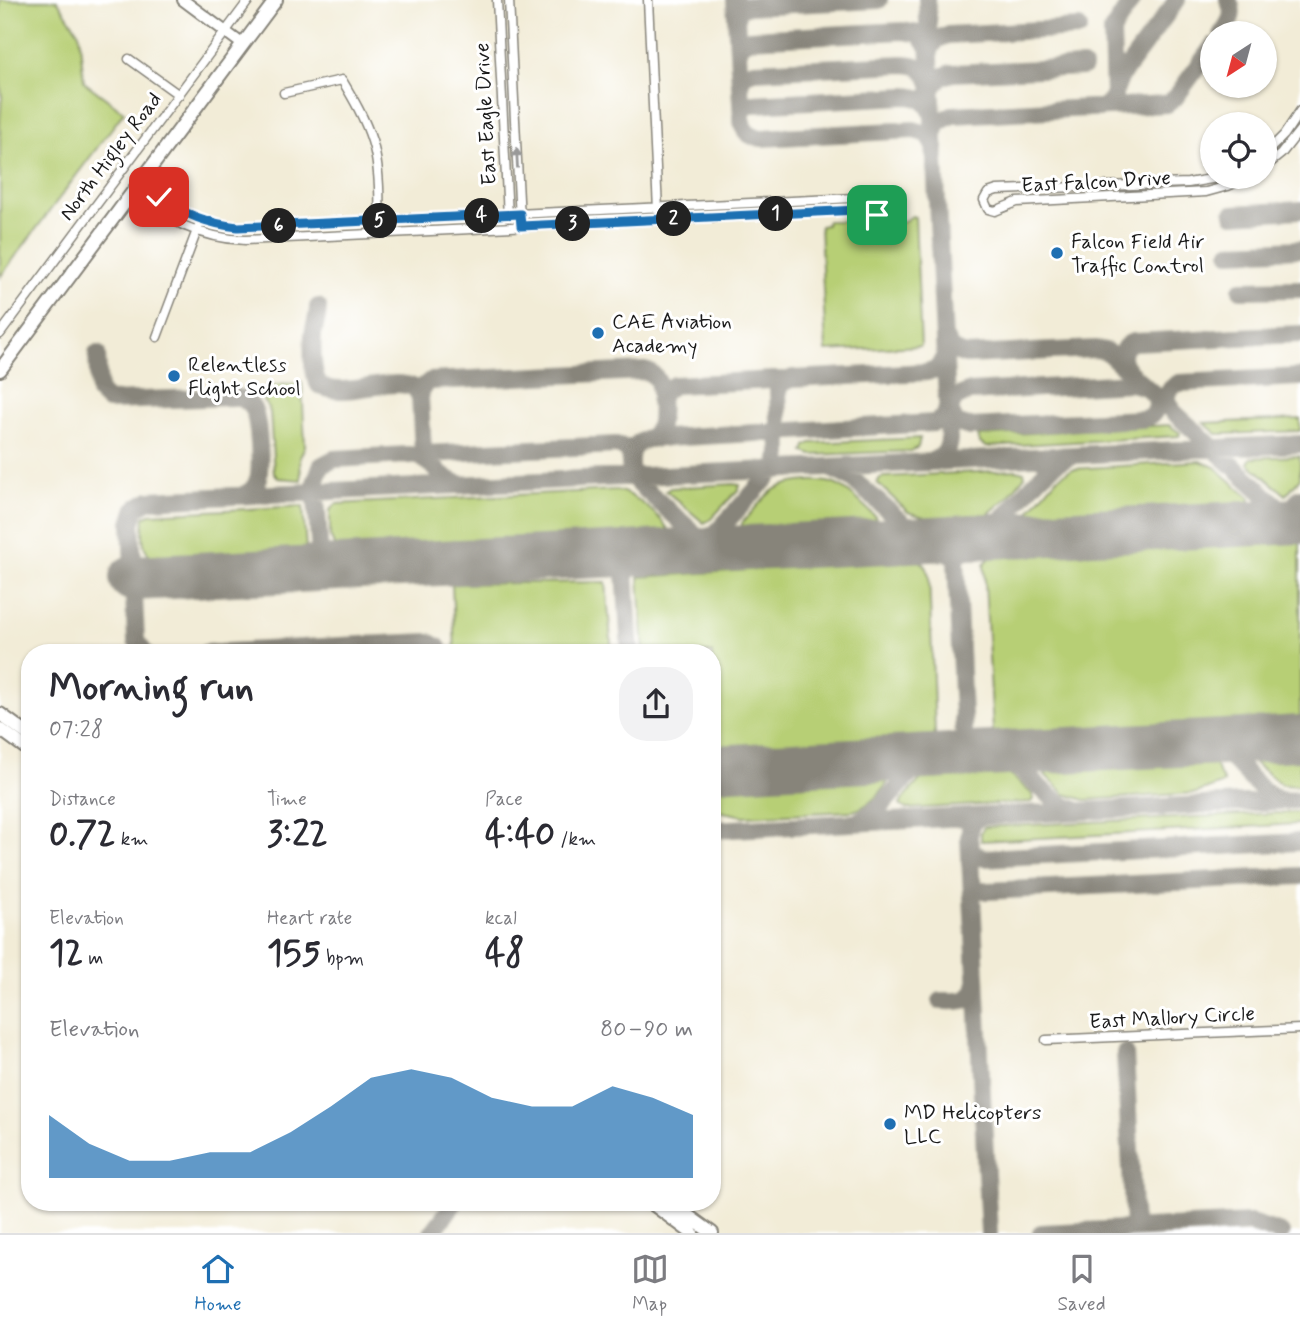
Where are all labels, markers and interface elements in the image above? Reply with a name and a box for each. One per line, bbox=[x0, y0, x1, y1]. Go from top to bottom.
north arrow bbox=[1200, 21, 1278, 98]
map controls bbox=[1200, 21, 1277, 189]
street label: East Eagle Drive bbox=[468, 42, 504, 186]
street label: North Higley Road bbox=[53, 87, 170, 228]
button: locate bbox=[1200, 112, 1277, 189]
one-way arrow bbox=[512, 147, 523, 169]
street label: East Falcon Drive bbox=[1021, 164, 1172, 200]
pin bbox=[129, 167, 189, 227]
icon: check bbox=[140, 178, 178, 216]
pin bbox=[847, 185, 907, 245]
pin: 1 bbox=[758, 196, 794, 232]
icon: arrive bbox=[858, 196, 896, 234]
pin: 4 bbox=[464, 198, 500, 234]
text: 1 bbox=[771, 201, 780, 226]
pin: 2 bbox=[656, 202, 692, 236]
text: 4 bbox=[476, 203, 487, 228]
pin: 5 bbox=[362, 204, 398, 238]
pin: 3 bbox=[556, 206, 590, 242]
text: 2 bbox=[669, 206, 678, 231]
pin: 6 bbox=[262, 208, 296, 244]
text: 5 bbox=[374, 208, 385, 233]
text: 3 bbox=[568, 211, 577, 236]
text: 6 bbox=[274, 213, 283, 238]
place label: Falcon Field Air Traffic Control bbox=[1071, 228, 1205, 280]
marker: Falcon Field Air Traffic Control bbox=[1049, 245, 1065, 261]
place label: CAE Aviation Academy bbox=[612, 308, 732, 360]
marker: CAE Aviation Academy bbox=[590, 325, 606, 341]
place label: Relentless Flight School bbox=[188, 351, 301, 403]
marker: Relentless Flight School bbox=[166, 368, 182, 384]
text: Morning run bbox=[49, 664, 254, 713]
button: share bbox=[619, 667, 693, 741]
text: 07:28 bbox=[49, 715, 103, 745]
text: Distance bbox=[49, 787, 116, 812]
text: Time bbox=[267, 787, 307, 812]
text: Pace bbox=[485, 787, 523, 812]
text: 0.72 bbox=[49, 812, 116, 858]
text: 3:22 bbox=[267, 812, 328, 858]
text: 4:40 bbox=[485, 812, 555, 858]
text: km bbox=[116, 827, 148, 852]
text: /km bbox=[555, 827, 596, 852]
text: Elevation bbox=[49, 906, 124, 931]
text: Heart rate bbox=[267, 906, 352, 931]
text: kcal bbox=[485, 906, 517, 931]
text: 12 bbox=[49, 931, 83, 977]
text: 155 bbox=[267, 931, 321, 977]
text: 48 bbox=[485, 931, 525, 977]
text: m bbox=[83, 946, 103, 971]
text: bpm bbox=[321, 946, 364, 971]
street label: East Mallory Circle bbox=[1088, 1000, 1256, 1036]
text: Elevation bbox=[49, 1015, 140, 1045]
text: 80–90 m bbox=[600, 1015, 693, 1045]
place label: MD Helicopters LLC bbox=[904, 1099, 1041, 1151]
marker: MD Helicopters LLC bbox=[882, 1116, 898, 1132]
tab: Home bbox=[194, 1250, 242, 1317]
tab: Map bbox=[631, 1250, 669, 1317]
tab: Saved bbox=[1058, 1250, 1106, 1317]

